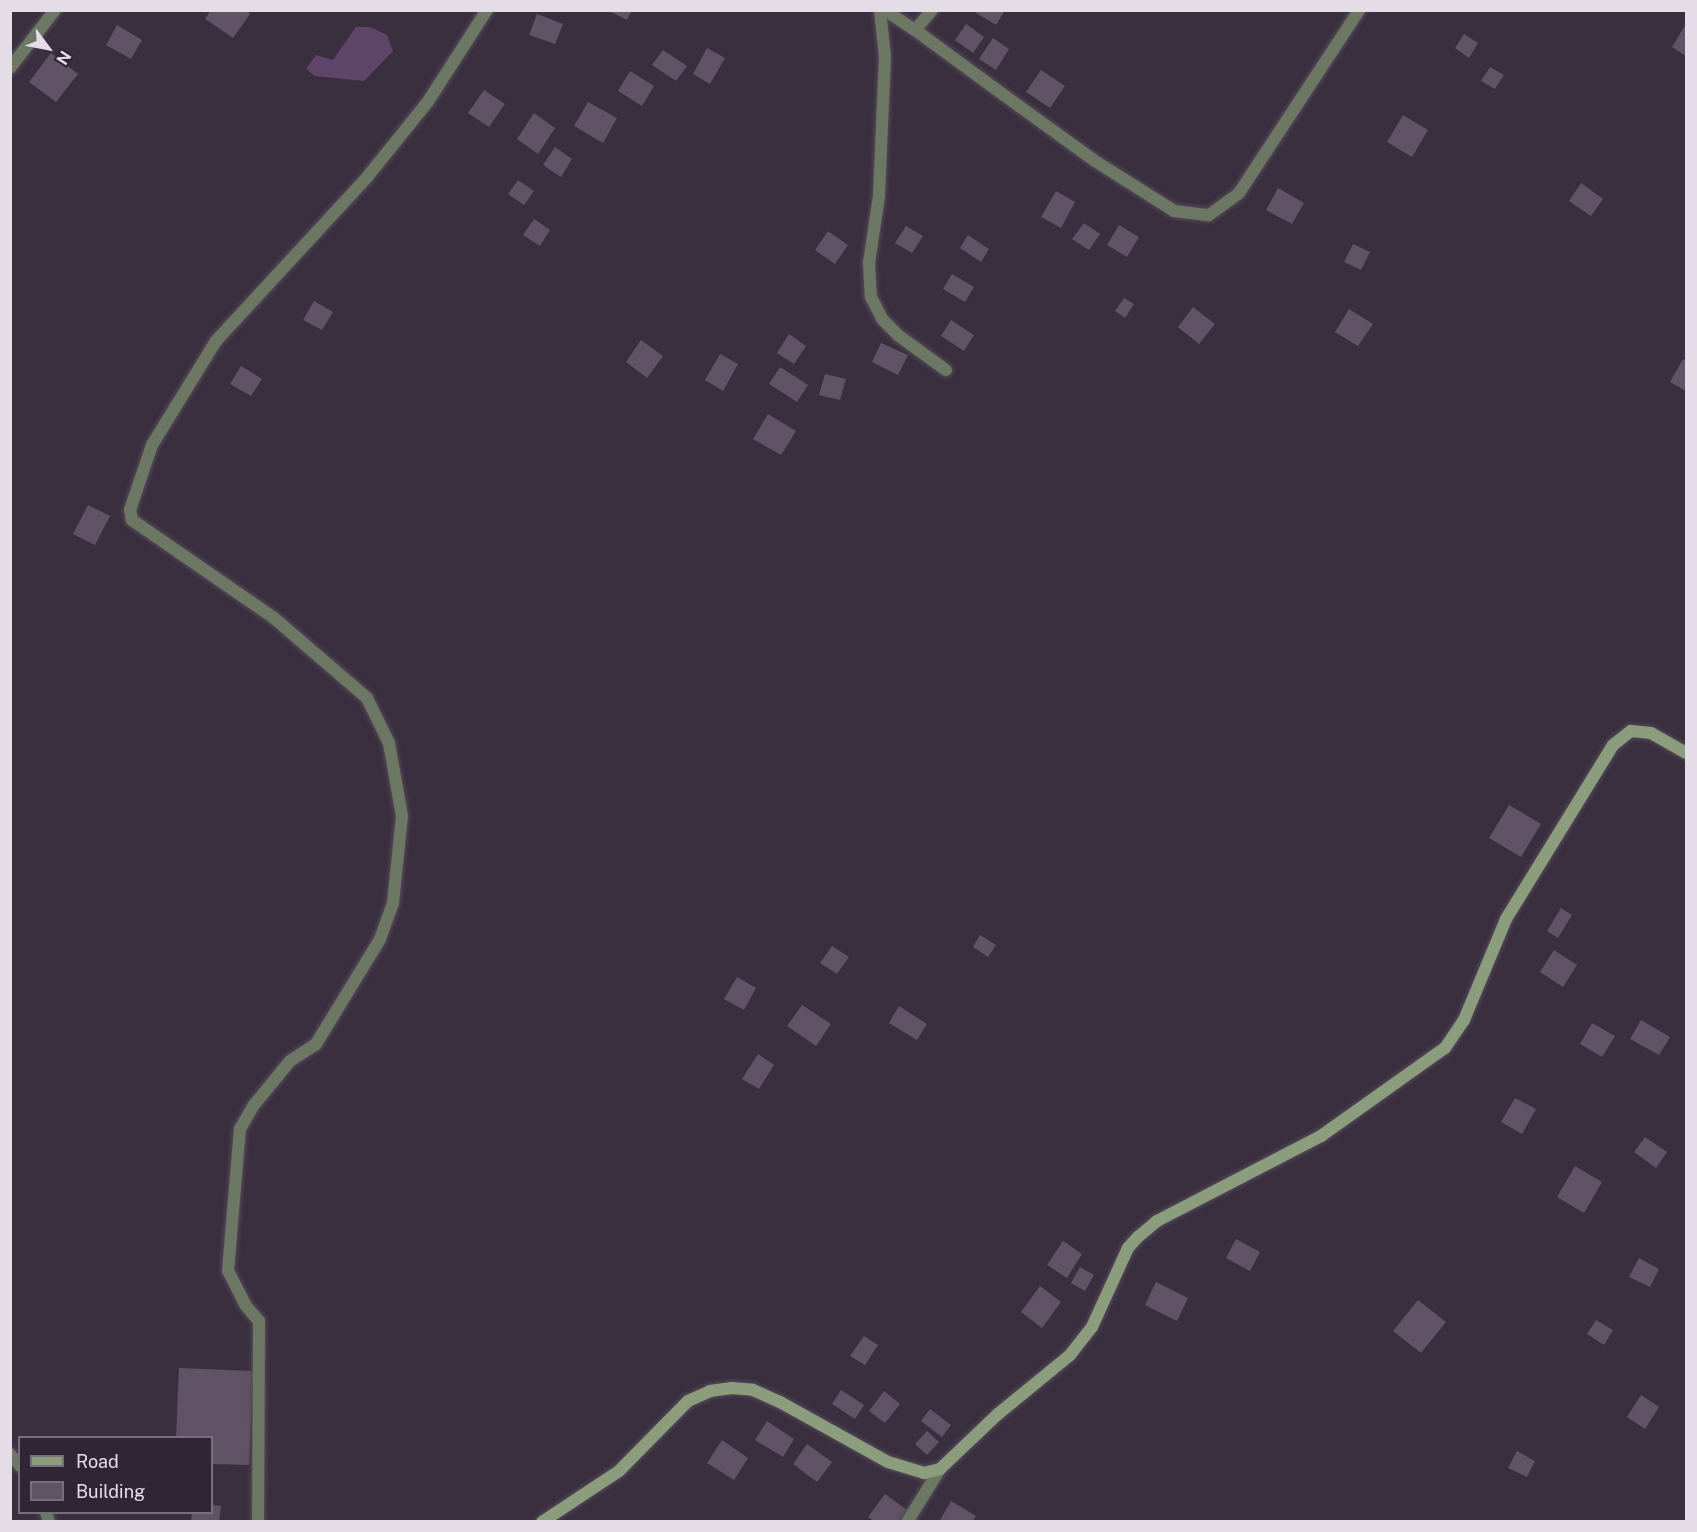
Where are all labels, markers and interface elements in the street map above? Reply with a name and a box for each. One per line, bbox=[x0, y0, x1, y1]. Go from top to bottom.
north arrow bbox=[18, 18, 78, 78]
text: N bbox=[52, 47, 75, 68]
legend bbox=[18, 1436, 213, 1514]
text: Road bbox=[76, 1451, 119, 1472]
text: Building bbox=[76, 1481, 145, 1502]

